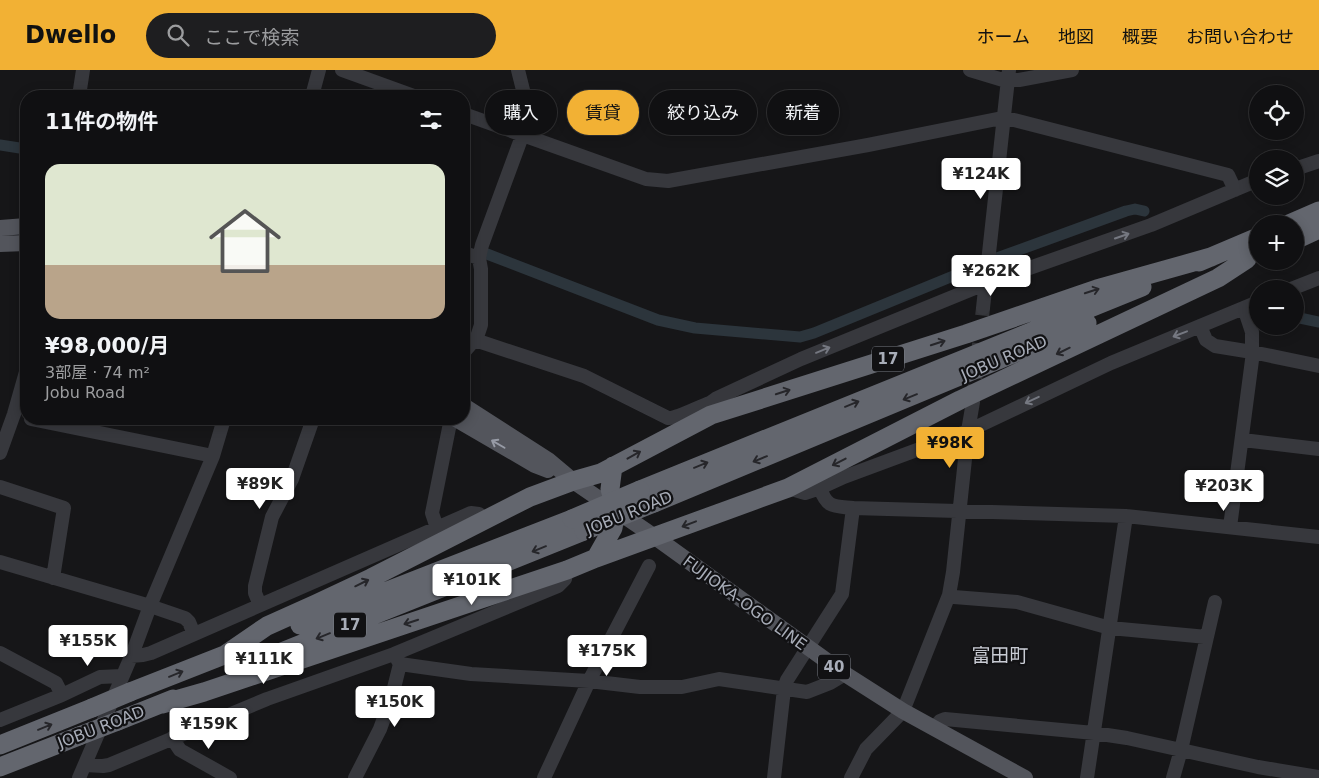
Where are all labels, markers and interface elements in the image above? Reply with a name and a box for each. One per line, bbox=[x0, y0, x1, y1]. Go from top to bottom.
search box bbox=[146, 13, 496, 58]
text: Dwello bbox=[25, 21, 116, 49]
icon: search bbox=[164, 21, 192, 49]
text: ここで検索 bbox=[204, 26, 299, 48]
text: ホーム bbox=[977, 26, 1030, 47]
text: 地図 bbox=[1058, 26, 1094, 47]
text: 概要 bbox=[1122, 26, 1158, 47]
text: お問い合わせ bbox=[1186, 26, 1294, 47]
map controls bbox=[1249, 85, 1304, 335]
button: locate bbox=[1249, 85, 1304, 140]
chip: 購入 bbox=[485, 90, 557, 135]
chip: 賃貸 bbox=[567, 90, 639, 135]
chip: 絞り込み bbox=[649, 90, 757, 135]
chip: 新着 bbox=[767, 90, 839, 135]
icon: filters bbox=[417, 106, 445, 134]
text: 11件の物件 bbox=[45, 110, 158, 134]
button: layers bbox=[1249, 150, 1304, 205]
pin: ¥124K bbox=[946, 158, 1016, 200]
text: ¥124K bbox=[953, 164, 1009, 183]
icon: home bbox=[200, 196, 290, 286]
button: + bbox=[1249, 215, 1304, 270]
one-way arrow bbox=[1113, 231, 1129, 240]
pin: ¥262K bbox=[956, 254, 1026, 297]
text: ¥262K bbox=[963, 261, 1019, 280]
button: − bbox=[1249, 280, 1304, 335]
one-way arrow bbox=[1083, 286, 1099, 295]
one-way arrow bbox=[1173, 330, 1188, 339]
street label: JOBU ROAD bbox=[957, 331, 1050, 385]
text: ¥98,000/月 bbox=[45, 334, 169, 358]
one-way arrow bbox=[929, 338, 945, 347]
one-way arrow bbox=[815, 345, 830, 355]
road number: 17 bbox=[872, 346, 904, 372]
one-way arrow bbox=[1055, 346, 1070, 356]
text: 3部屋 · 74 m² bbox=[45, 363, 150, 382]
text: Jobu Road bbox=[45, 383, 125, 402]
one-way arrow bbox=[774, 386, 790, 396]
one-way arrow bbox=[903, 392, 918, 402]
one-way arrow bbox=[1025, 396, 1040, 406]
one-way arrow bbox=[844, 399, 859, 408]
pin: ¥98K bbox=[920, 426, 980, 469]
text: ¥98K bbox=[927, 433, 973, 452]
one-way arrow bbox=[492, 438, 506, 448]
one-way arrow bbox=[626, 450, 641, 460]
one-way arrow bbox=[753, 455, 768, 464]
one-way arrow bbox=[832, 458, 847, 467]
one-way arrow bbox=[693, 460, 708, 469]
pin: ¥89K bbox=[230, 468, 290, 510]
pin: ¥203K bbox=[1189, 470, 1259, 512]
text: ¥89K bbox=[237, 474, 283, 493]
text: ¥203K bbox=[1196, 476, 1252, 495]
street label: JOBU ROAD bbox=[582, 487, 675, 539]
one-way arrow bbox=[682, 520, 697, 529]
one-way arrow bbox=[532, 545, 547, 554]
street label: FUJIOKA-OGO LINE bbox=[679, 552, 811, 654]
pin: ¥101K bbox=[437, 564, 507, 606]
text: ¥101K bbox=[444, 570, 500, 589]
one-way arrow bbox=[354, 577, 369, 587]
road number: 17 bbox=[334, 612, 366, 638]
one-way arrow bbox=[403, 618, 419, 627]
pin: ¥155K bbox=[53, 624, 123, 667]
text: ¥155K bbox=[60, 631, 116, 650]
one-way arrow bbox=[316, 632, 331, 641]
pin: ¥175K bbox=[572, 634, 642, 677]
text: ¥175K bbox=[579, 641, 635, 660]
pin: ¥111K bbox=[229, 642, 299, 685]
district label: 富田町 bbox=[971, 644, 1029, 666]
text: ¥111K bbox=[236, 649, 292, 668]
road number: 40 bbox=[818, 654, 850, 680]
one-way arrow bbox=[167, 669, 183, 678]
pin: ¥150K bbox=[360, 686, 430, 728]
text: ¥150K bbox=[367, 692, 423, 711]
street label: JOBU ROAD bbox=[54, 702, 147, 753]
pin: ¥159K bbox=[174, 708, 244, 750]
text: ¥159K bbox=[181, 714, 237, 733]
one-way arrow bbox=[37, 722, 52, 731]

